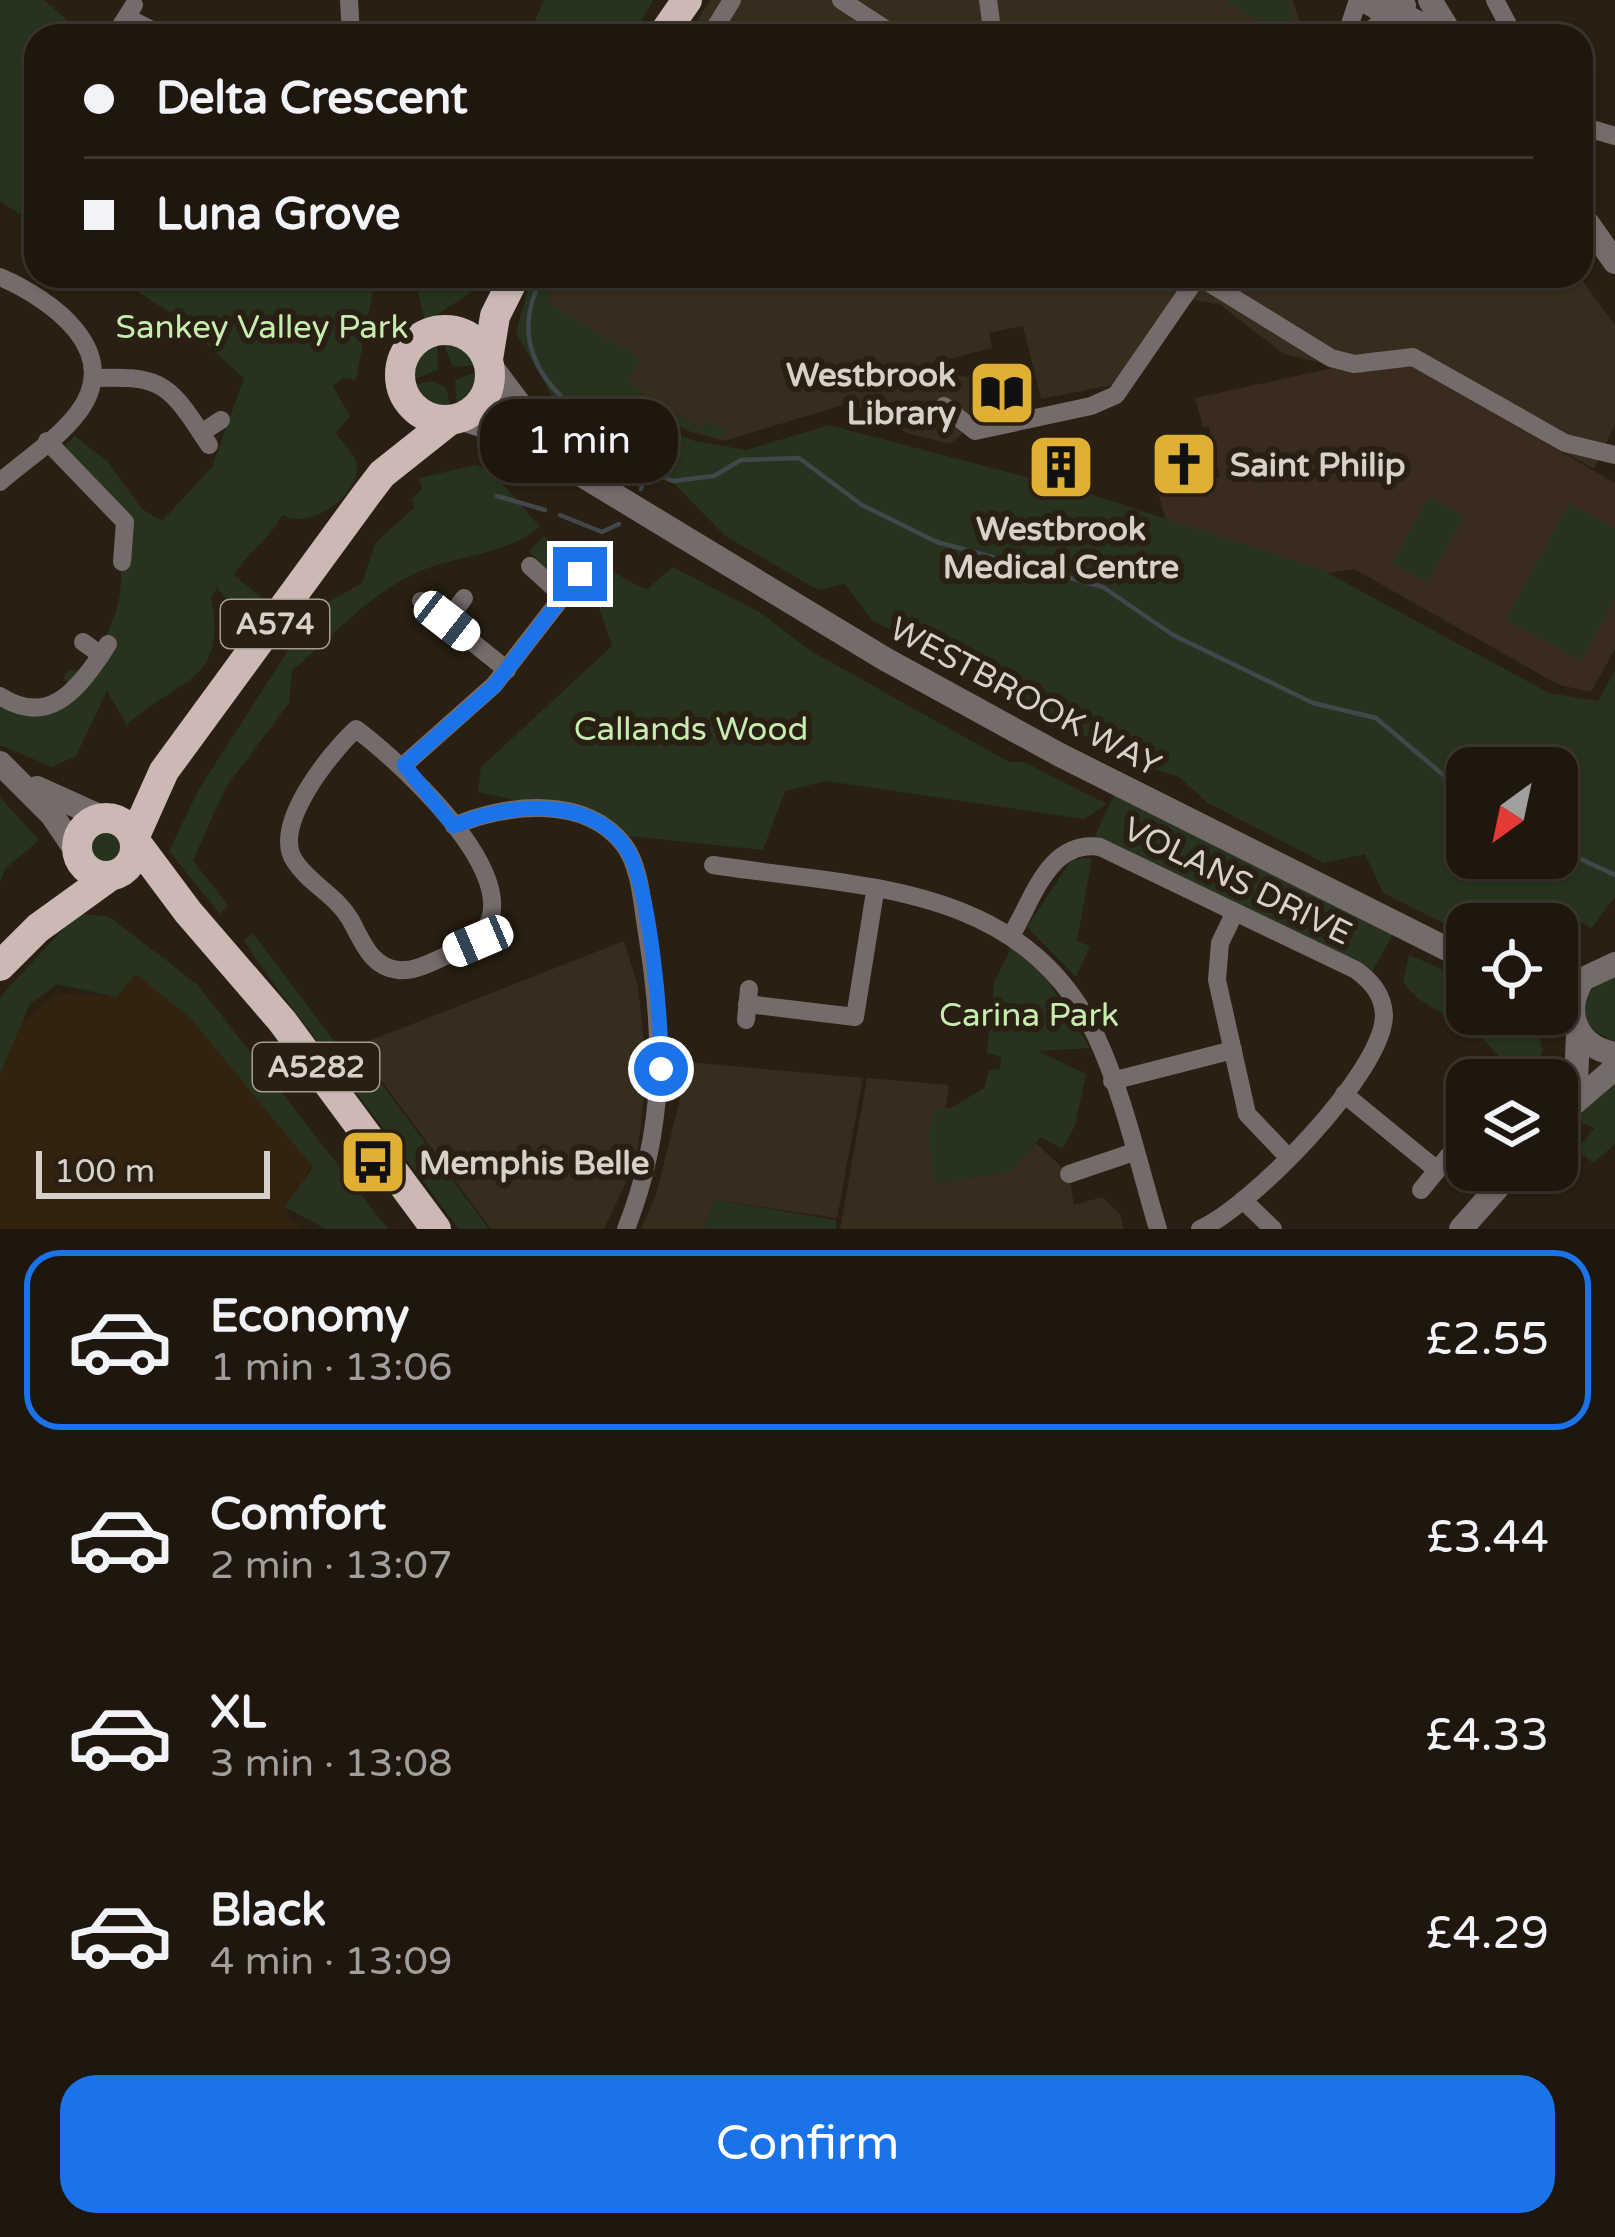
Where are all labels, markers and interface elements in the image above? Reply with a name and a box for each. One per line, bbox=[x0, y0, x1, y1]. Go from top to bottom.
text: Delta Crescent bbox=[156, 72, 468, 126]
text: Luna Grove bbox=[156, 188, 400, 242]
park label: Sankey Valley Park bbox=[116, 308, 408, 347]
place label: Westbrook Library bbox=[786, 356, 956, 433]
library icon: Westbrook Library bbox=[967, 358, 1037, 428]
callout: 1 min bbox=[481, 400, 679, 484]
text: 1 min bbox=[527, 417, 631, 464]
church icon: Saint Philip bbox=[1149, 429, 1219, 499]
building icon: Westbrook Medical Centre bbox=[1026, 432, 1096, 502]
place label: Saint Philip bbox=[1230, 446, 1406, 485]
place label: Westbrook Medical Centre bbox=[943, 510, 1179, 587]
route end bbox=[553, 547, 607, 601]
car bbox=[408, 585, 486, 657]
road number: A574 bbox=[221, 600, 329, 648]
street label: WESTBROOK WAY bbox=[883, 609, 1167, 785]
park label: Callands Wood bbox=[574, 710, 808, 749]
north arrow bbox=[1446, 747, 1578, 879]
map controls bbox=[1446, 747, 1578, 1191]
street label: VOLANS DRIVE bbox=[1117, 809, 1358, 954]
button: locate bbox=[1446, 903, 1578, 1035]
car bbox=[438, 910, 518, 972]
park label: Carina Park bbox=[939, 996, 1119, 1035]
route start bbox=[634, 1042, 688, 1096]
road number: A5282 bbox=[253, 1043, 379, 1091]
button: layers bbox=[1446, 1059, 1578, 1191]
bus stop icon: Memphis Belle bbox=[338, 1127, 408, 1197]
place label: Memphis Belle bbox=[419, 1144, 649, 1183]
scale bar bbox=[36, 1145, 270, 1198]
text: 100 m bbox=[54, 1152, 155, 1191]
icon: car bbox=[66, 1286, 174, 1394]
text: Economy bbox=[210, 1290, 409, 1344]
text: £2.55 bbox=[1425, 1313, 1549, 1367]
text: 1 min · 13:06 bbox=[210, 1344, 452, 1391]
icon: car bbox=[66, 1484, 174, 1592]
text: Comfort bbox=[210, 1488, 386, 1542]
text: £3.44 bbox=[1426, 1511, 1549, 1565]
text: 2 min · 13:07 bbox=[210, 1542, 452, 1589]
icon: car bbox=[66, 1682, 174, 1790]
text: XL bbox=[210, 1686, 266, 1740]
text: £4.33 bbox=[1425, 1709, 1549, 1763]
text: 3 min · 13:08 bbox=[210, 1740, 452, 1787]
icon: car bbox=[66, 1880, 174, 1988]
text: Black bbox=[210, 1884, 326, 1938]
text: £4.29 bbox=[1425, 1907, 1549, 1961]
text: 4 min · 13:09 bbox=[210, 1938, 452, 1985]
button: Confirm bbox=[60, 2075, 1555, 2213]

